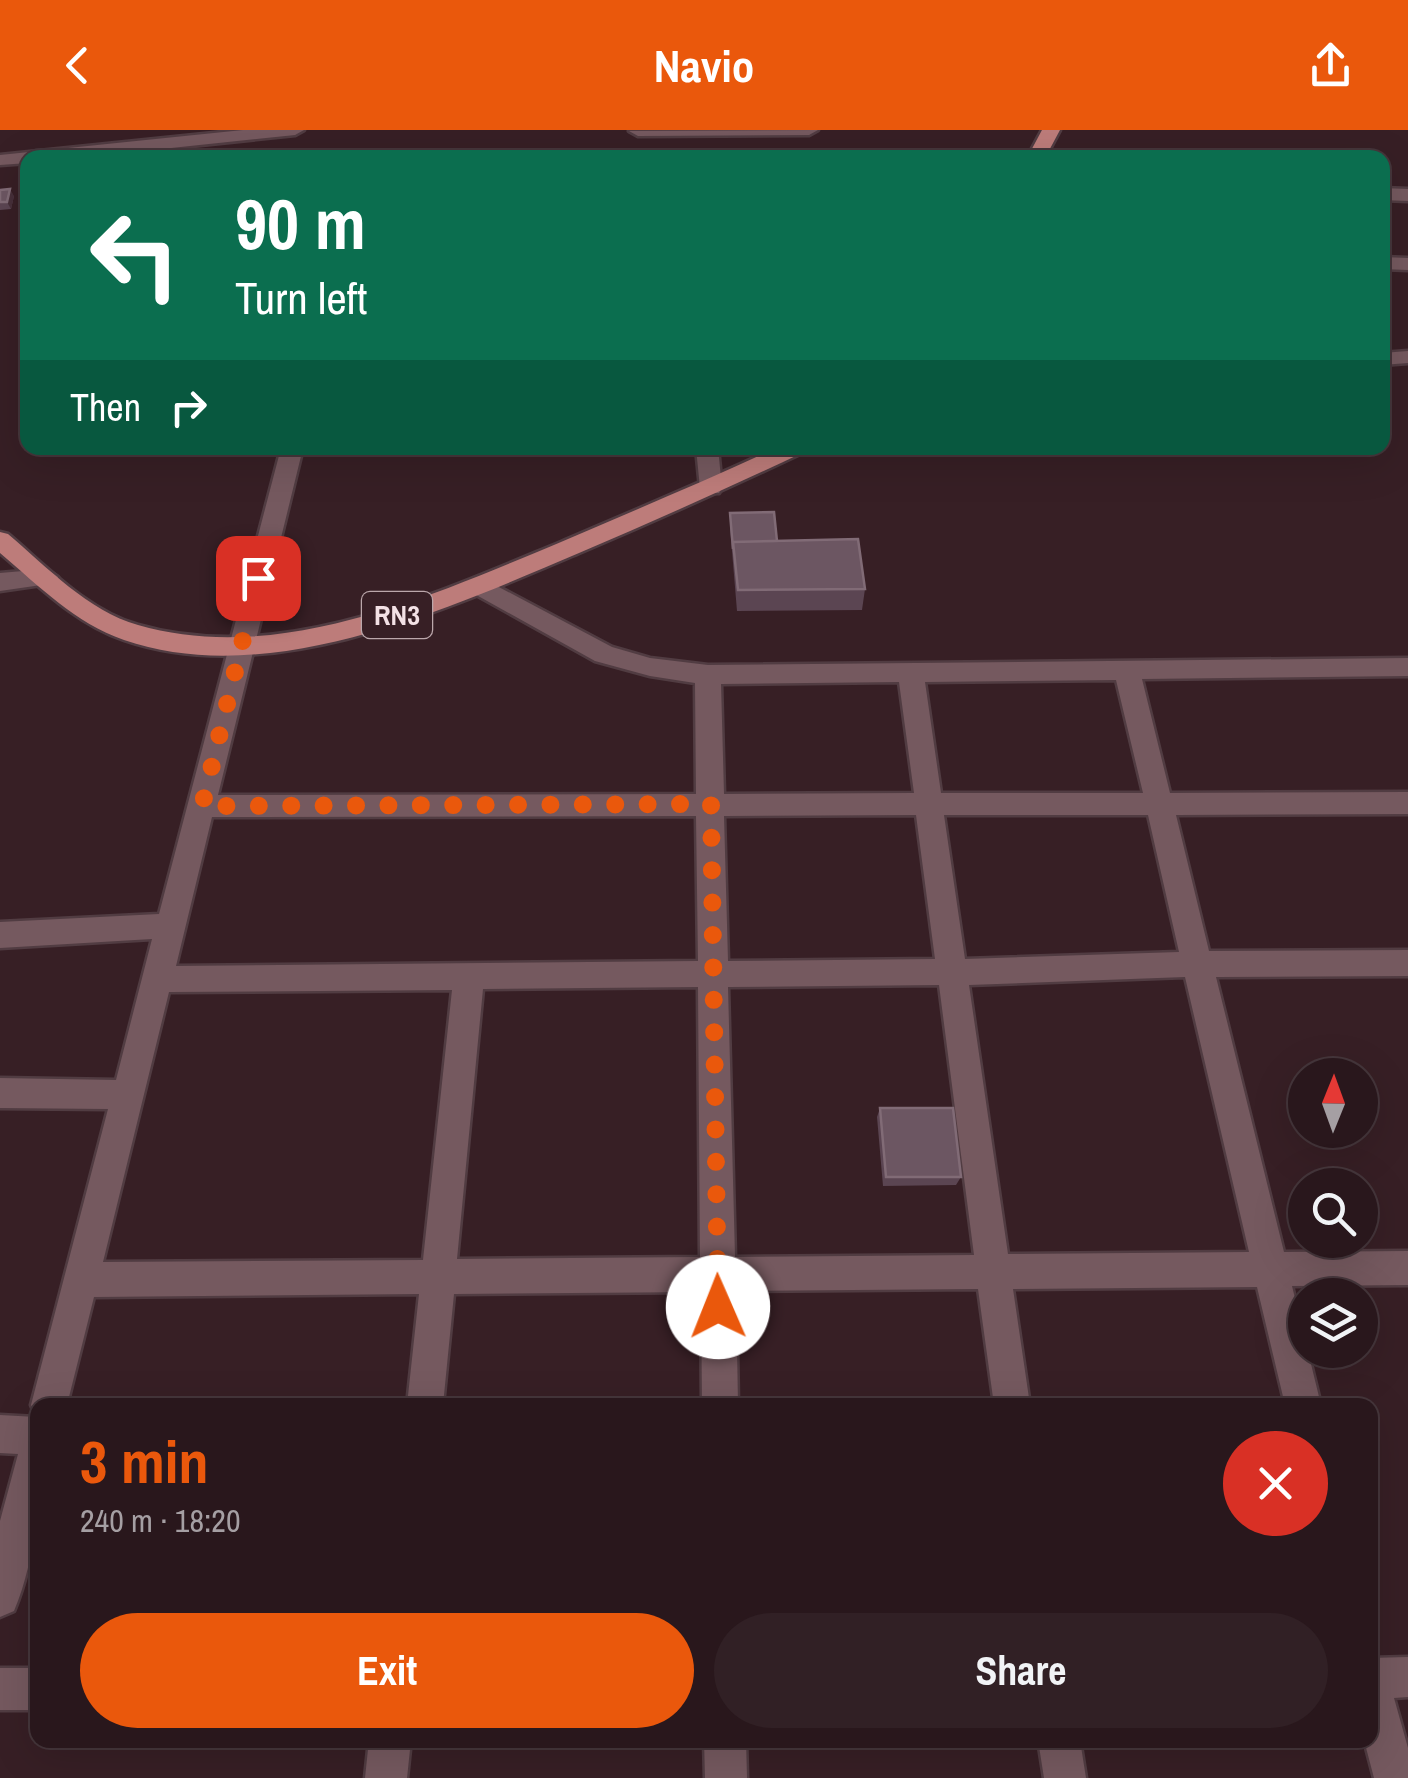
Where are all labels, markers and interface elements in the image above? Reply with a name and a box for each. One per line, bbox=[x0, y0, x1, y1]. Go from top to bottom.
text: Navio bbox=[654, 35, 754, 96]
icon: back bbox=[50, 38, 105, 93]
icon: share bbox=[1303, 38, 1358, 93]
text: 90 m bbox=[235, 177, 366, 271]
icon: left bbox=[70, 190, 200, 320]
text: Turn left bbox=[235, 267, 367, 328]
icon: right bbox=[161, 380, 216, 435]
text: Then bbox=[70, 382, 141, 433]
pin bbox=[216, 536, 301, 621]
icon: arrive bbox=[231, 551, 286, 606]
road number: RN3 bbox=[362, 592, 432, 638]
north arrow bbox=[1288, 1058, 1378, 1148]
map controls bbox=[1288, 1058, 1378, 1368]
button: search bbox=[1288, 1168, 1378, 1258]
position arrow bbox=[666, 1255, 770, 1359]
button: layers bbox=[1288, 1278, 1378, 1368]
text: 3 min bbox=[80, 1421, 209, 1502]
button: close bbox=[1223, 1431, 1328, 1536]
text: 240 m · 18:20 bbox=[80, 1499, 240, 1542]
button: Exit bbox=[80, 1613, 694, 1728]
button: Share bbox=[714, 1613, 1328, 1728]

